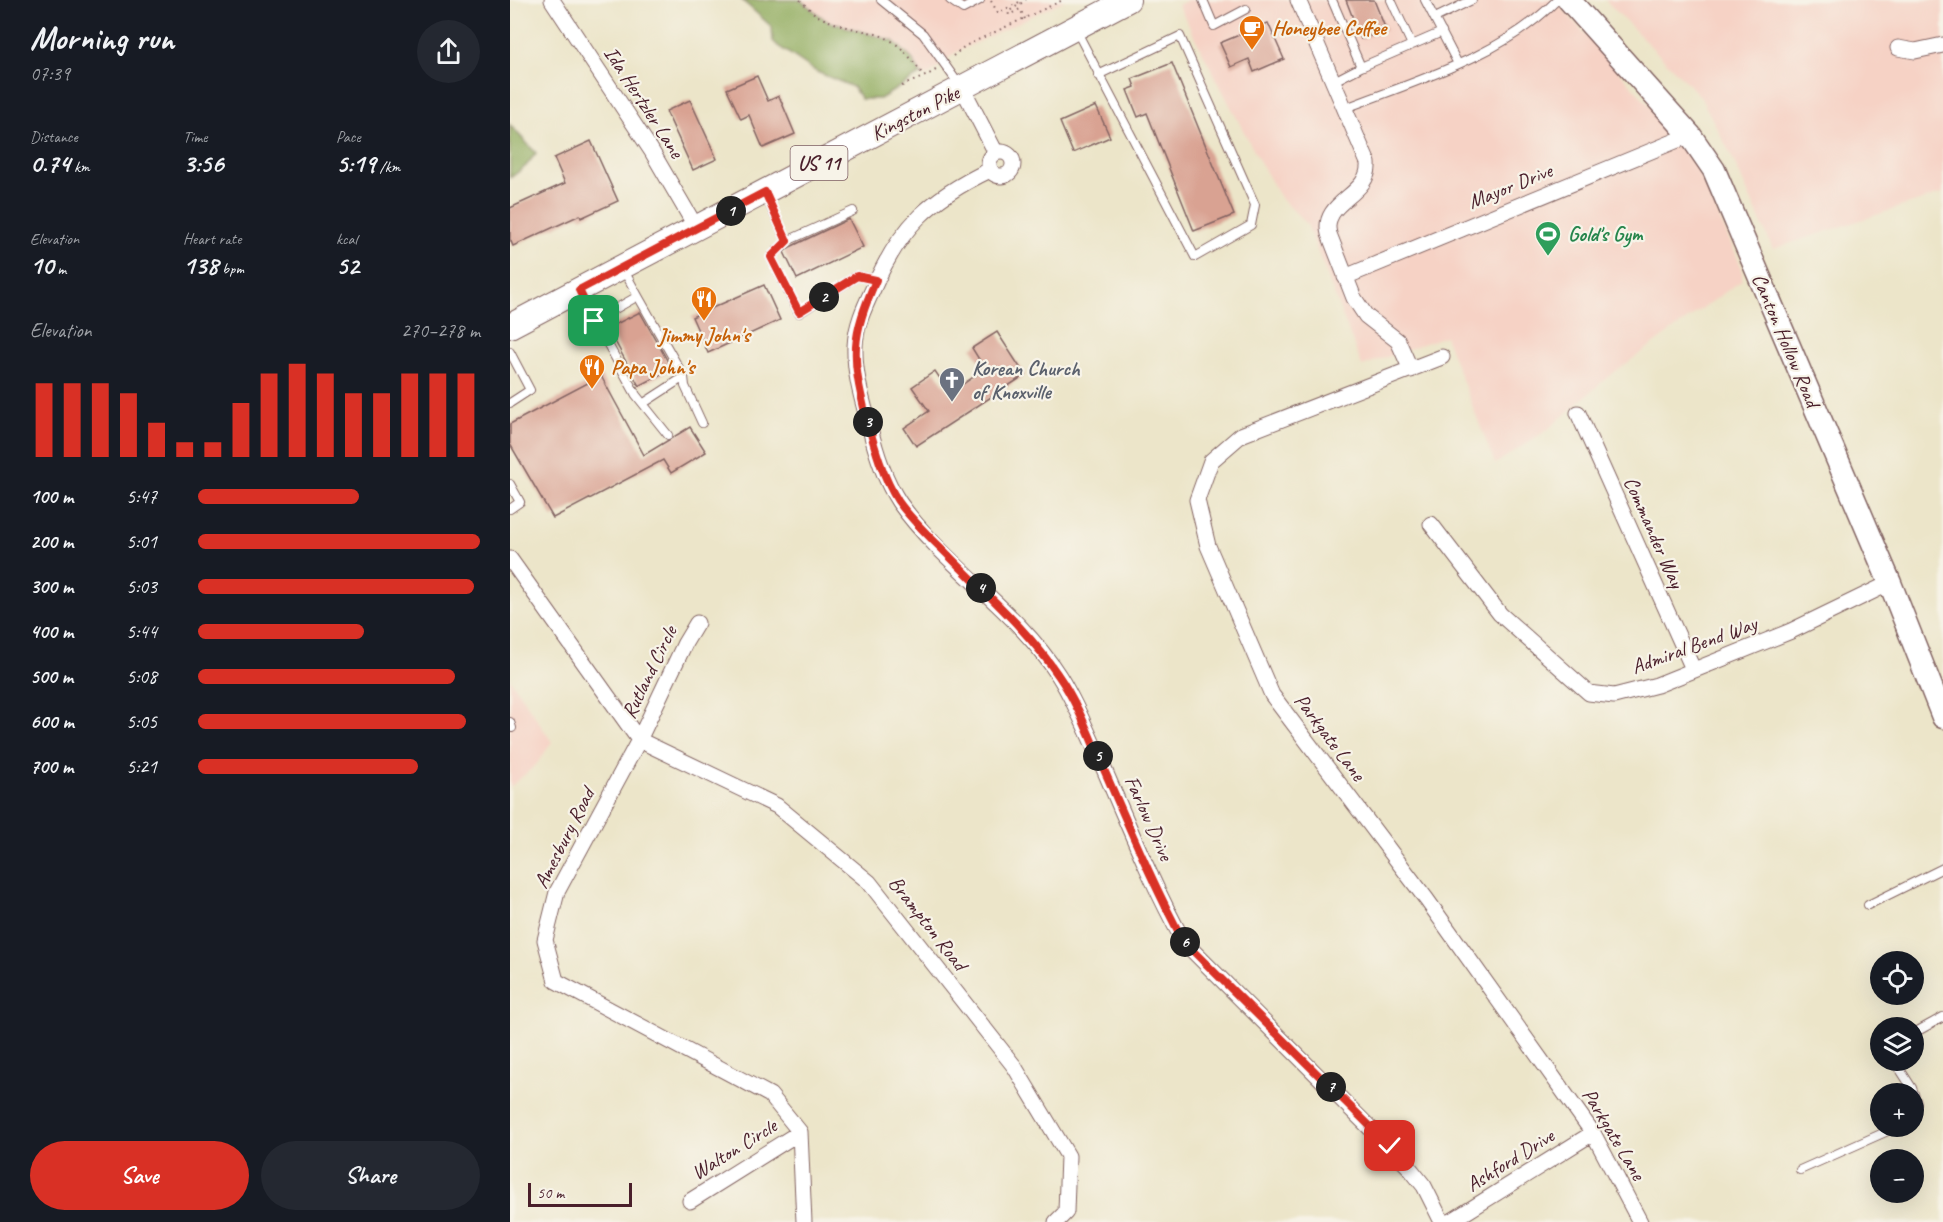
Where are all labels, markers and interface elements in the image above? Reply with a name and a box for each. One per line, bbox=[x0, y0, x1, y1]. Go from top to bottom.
cafe icon: Honeybee Coffee bbox=[1237, 13, 1267, 51]
place label: Honeybee Coffee bbox=[1272, 15, 1388, 42]
text: Morning run bbox=[30, 17, 174, 59]
button: share bbox=[417, 20, 480, 83]
street label: Ida Hertzler Lane bbox=[598, 41, 690, 164]
text: 07:39 bbox=[30, 61, 70, 86]
street label: Kingston Pike bbox=[866, 79, 965, 146]
text: Distance bbox=[30, 127, 78, 147]
text: Time bbox=[183, 127, 207, 147]
text: Pace bbox=[336, 127, 361, 147]
road number: US 11 bbox=[790, 146, 848, 180]
text: 0.74 bbox=[30, 147, 70, 180]
text: 3:56 bbox=[183, 147, 223, 180]
text: 5:19 bbox=[336, 147, 376, 180]
text: km bbox=[70, 157, 90, 177]
text: /km bbox=[376, 157, 400, 177]
street label: Mayor Drive bbox=[1464, 157, 1558, 215]
pin: 1 bbox=[716, 196, 746, 226]
text: 1 bbox=[727, 201, 735, 221]
sports icon: Gold's Gym bbox=[1533, 219, 1563, 257]
place label: Gold's Gym bbox=[1568, 221, 1644, 248]
text: Elevation bbox=[30, 229, 79, 249]
text: Heart rate bbox=[183, 229, 241, 249]
text: kcal bbox=[336, 229, 357, 249]
text: 10 bbox=[30, 249, 53, 282]
text: 138 bbox=[183, 249, 218, 282]
text: 52 bbox=[336, 249, 359, 282]
text: m bbox=[53, 259, 66, 279]
text: bpm bbox=[218, 259, 244, 279]
street label: Canton Hollow Road bbox=[1746, 269, 1827, 414]
pin: 2 bbox=[809, 282, 839, 312]
restaurant icon: Jimmy John's bbox=[689, 284, 719, 322]
text: 2 bbox=[820, 287, 828, 307]
pin bbox=[568, 295, 619, 346]
icon: arrive bbox=[577, 304, 610, 337]
text: Elevation bbox=[30, 318, 92, 343]
text: 270–278 m bbox=[401, 318, 480, 343]
place label: Jimmy John's bbox=[656, 322, 752, 348]
restaurant icon: Papa John's bbox=[577, 352, 607, 390]
place label: Papa John's bbox=[611, 354, 697, 380]
place label: Korean Church of Knoxville bbox=[972, 355, 1081, 405]
church icon: Korean Church of Knoxville bbox=[937, 365, 967, 403]
pin: 3 bbox=[853, 407, 883, 437]
text: 3 bbox=[864, 412, 872, 432]
street label: Commander Way bbox=[1618, 472, 1691, 593]
text: 100 m bbox=[30, 484, 73, 509]
text: 5:47 bbox=[126, 484, 157, 509]
text: 200 m bbox=[30, 529, 73, 554]
text: 5:01 bbox=[126, 529, 157, 554]
pin: 4 bbox=[966, 573, 996, 603]
text: 300 m bbox=[30, 574, 73, 599]
text: 5:03 bbox=[126, 574, 157, 599]
text: 4 bbox=[977, 578, 985, 598]
street label: Admiral Bend Way bbox=[1628, 610, 1762, 680]
text: 400 m bbox=[30, 619, 73, 644]
text: 5:44 bbox=[126, 619, 157, 644]
street label: Rutland Circle bbox=[615, 620, 683, 723]
text: 500 m bbox=[30, 664, 73, 689]
text: 5:08 bbox=[126, 664, 157, 689]
street label: Parkgate Lane bbox=[1289, 688, 1372, 787]
text: 600 m bbox=[30, 709, 74, 734]
text: 5:05 bbox=[126, 709, 157, 734]
pin: 5 bbox=[1083, 741, 1113, 771]
text: 5 bbox=[1095, 746, 1101, 766]
text: 700 m bbox=[30, 754, 73, 779]
text: 5:21 bbox=[126, 754, 157, 779]
street label: Farlow Drive bbox=[1119, 772, 1180, 866]
street label: Amesbury Road bbox=[528, 781, 602, 892]
street label: Brampton Road bbox=[883, 870, 975, 978]
pin: 6 bbox=[1170, 927, 1200, 957]
text: 6 bbox=[1181, 932, 1189, 952]
map controls bbox=[1870, 951, 1924, 1203]
button: locate bbox=[1870, 951, 1924, 1005]
button: layers bbox=[1870, 1017, 1924, 1071]
pin: 7 bbox=[1316, 1072, 1346, 1102]
text: 7 bbox=[1327, 1077, 1335, 1097]
street label: Parkgate Lane bbox=[1576, 1083, 1652, 1186]
button: + bbox=[1870, 1083, 1924, 1137]
street label: Walton Circle bbox=[686, 1111, 783, 1185]
pin bbox=[1364, 1120, 1415, 1171]
street label: Ashford Drive bbox=[1461, 1122, 1560, 1197]
icon: check bbox=[1373, 1129, 1406, 1162]
button: Save bbox=[30, 1141, 249, 1210]
button: Share bbox=[261, 1141, 480, 1210]
button: − bbox=[1870, 1149, 1924, 1203]
scale bar bbox=[528, 1180, 632, 1208]
text: 50 m bbox=[537, 1183, 564, 1203]

